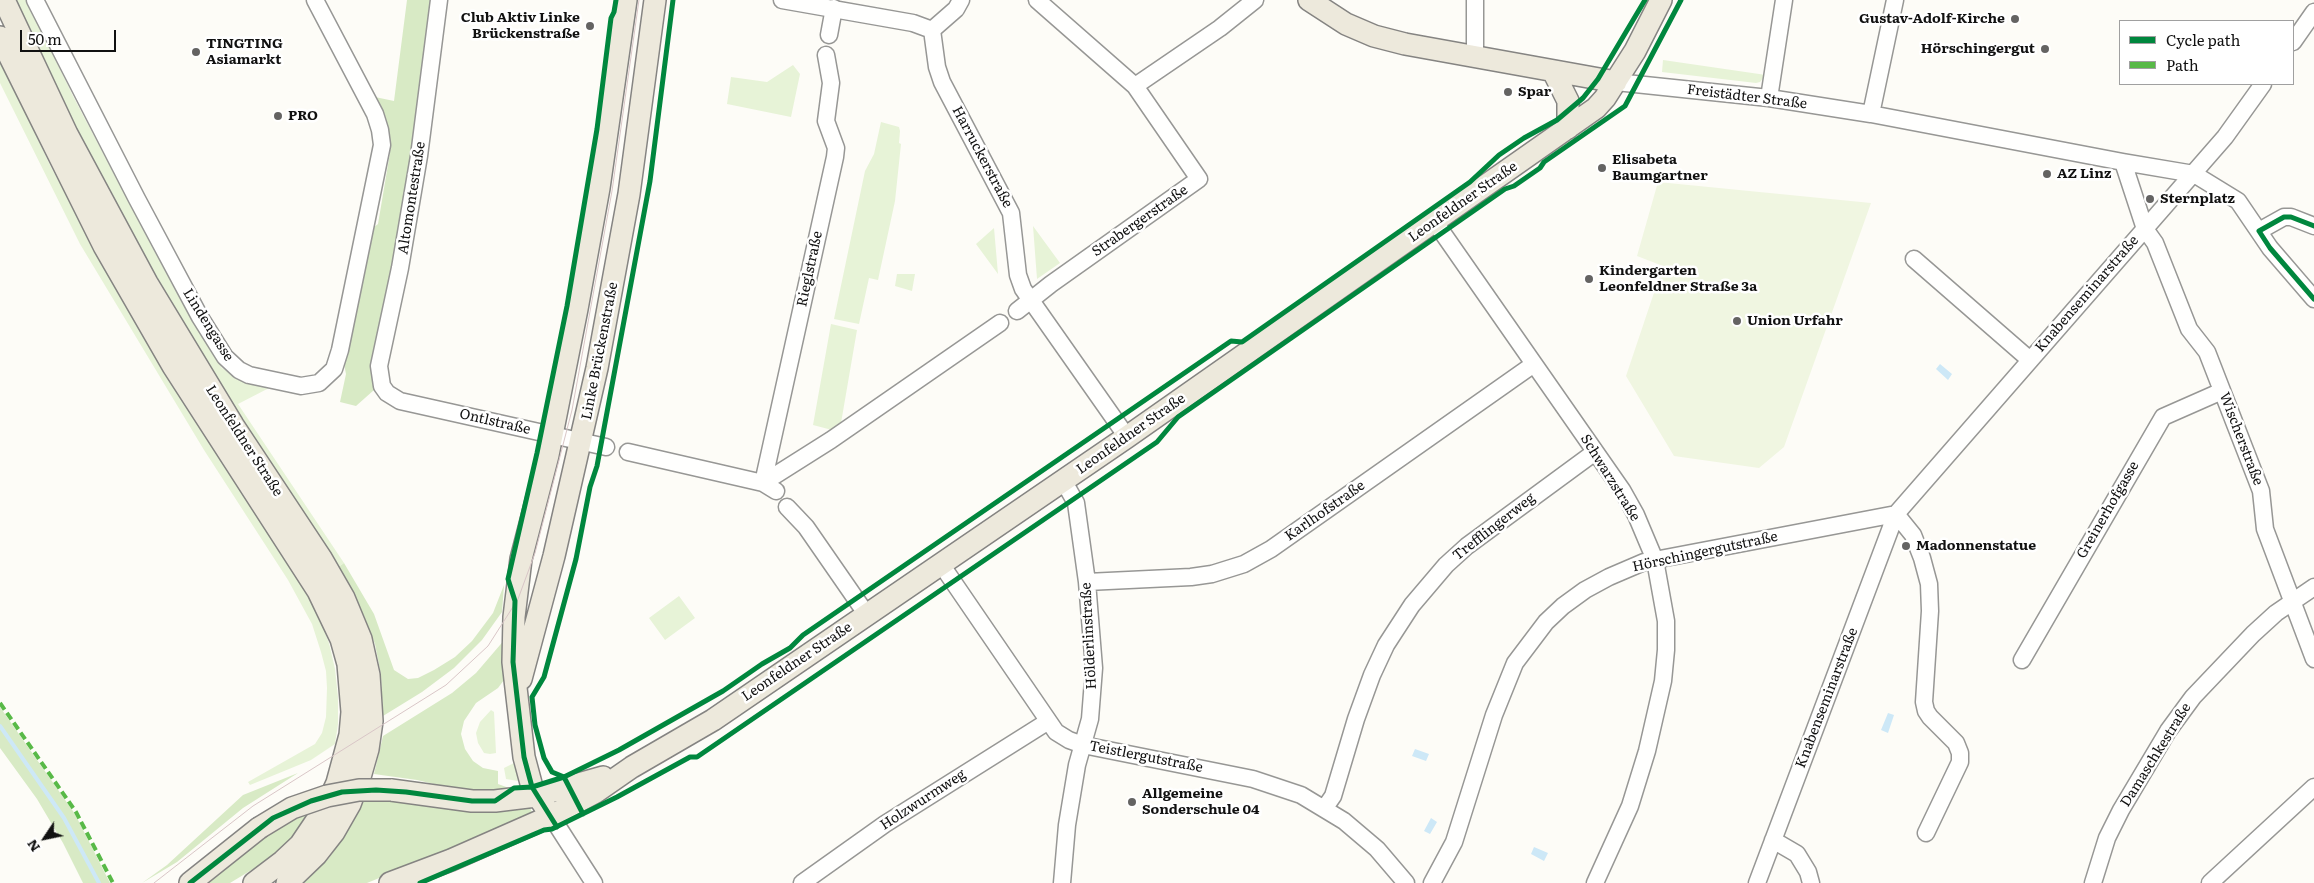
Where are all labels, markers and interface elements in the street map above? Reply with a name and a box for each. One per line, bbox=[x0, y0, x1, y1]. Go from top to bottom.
place label: Club Aktiv Linke Brückenstraße bbox=[461, 10, 580, 42]
place label: Gustav-Adolf-Kirche bbox=[1859, 11, 2005, 27]
marker: Gustav-Adolf-Kirche bbox=[2009, 13, 2021, 25]
scale bar bbox=[22, 20, 119, 52]
marker: Club Aktiv Linke Brückenstraße bbox=[584, 20, 596, 32]
legend bbox=[2119, 20, 2294, 85]
text: 50 m bbox=[28, 27, 62, 50]
text: Cycle path bbox=[2166, 28, 2240, 51]
place label: TINGTING Asiamarkt bbox=[206, 36, 283, 68]
place label: Hörschingergut bbox=[1921, 41, 2035, 57]
marker: Hörschingergut bbox=[2039, 43, 2051, 55]
marker: TINGTING Asiamarkt bbox=[190, 46, 202, 58]
text: Path bbox=[2166, 53, 2199, 76]
street label: Freistädter Straße bbox=[1686, 81, 1808, 113]
place label: Spar bbox=[1518, 84, 1551, 100]
marker: Spar bbox=[1502, 86, 1514, 98]
street label: Harruckerstraße bbox=[948, 103, 1016, 211]
place label: PRO bbox=[288, 108, 318, 124]
marker: PRO bbox=[272, 110, 284, 122]
street label: Altomontestraße bbox=[395, 140, 429, 256]
place label: Elisabeta Baumgartner bbox=[1612, 152, 1708, 184]
street label: Leonfeldner Straße bbox=[1405, 158, 1521, 246]
marker: Elisabeta Baumgartner bbox=[1596, 162, 1608, 174]
place label: AZ Linz bbox=[2057, 166, 2111, 182]
marker: AZ Linz bbox=[2041, 168, 2053, 180]
street label: Strabergerstraße bbox=[1089, 182, 1191, 260]
place label: Sternplatz bbox=[2160, 191, 2235, 207]
marker: Sternplatz bbox=[2144, 193, 2156, 205]
street label: Rieglstraße bbox=[794, 230, 826, 308]
street label: Knabenseminarstraße bbox=[2032, 232, 2142, 356]
place label: Kindergarten Leonfeldner Straße 3a bbox=[1599, 263, 1757, 296]
marker: Kindergarten Leonfeldner Straße 3a bbox=[1583, 273, 1595, 285]
street label: Linke Brückenstraße bbox=[578, 281, 622, 421]
street label: Lindengasse bbox=[179, 286, 237, 364]
place label: Union Urfahr bbox=[1747, 313, 1843, 329]
marker: Union Urfahr bbox=[1731, 315, 1743, 327]
street label: Leonfeldner Straße bbox=[202, 382, 286, 500]
street label: Leonfeldner Straße bbox=[1073, 390, 1189, 478]
street label: Wischerstraße bbox=[2216, 390, 2266, 488]
street label: Ontlstraße bbox=[458, 406, 532, 438]
street label: Schwarzstraße bbox=[1577, 431, 1643, 525]
street label: Greinerhofgasse bbox=[2073, 458, 2143, 562]
street label: Karlhofstraße bbox=[1282, 477, 1368, 545]
street label: Trefflingerweg bbox=[1450, 490, 1538, 564]
street label: Hörschingergutstraße bbox=[1631, 528, 1779, 576]
place label: Madonnenstatue bbox=[1916, 538, 2036, 554]
marker: Madonnenstatue bbox=[1900, 540, 1912, 552]
street label: Hölderlinstraße bbox=[1078, 582, 1100, 690]
street label: Leonfeldner Straße bbox=[739, 619, 855, 705]
street label: Knabenseminarstraße bbox=[1792, 625, 1862, 771]
street label: Damaschkestraße bbox=[2117, 700, 2195, 810]
street label: Teistlergutstraße bbox=[1088, 738, 1204, 776]
street label: Holzwurmweg bbox=[877, 766, 969, 834]
place label: Allgemeine Sonderschule 04 bbox=[1142, 786, 1260, 819]
marker: Allgemeine Sonderschule 04 bbox=[1126, 796, 1138, 808]
north arrow bbox=[20, 813, 70, 863]
text: N bbox=[21, 836, 44, 857]

